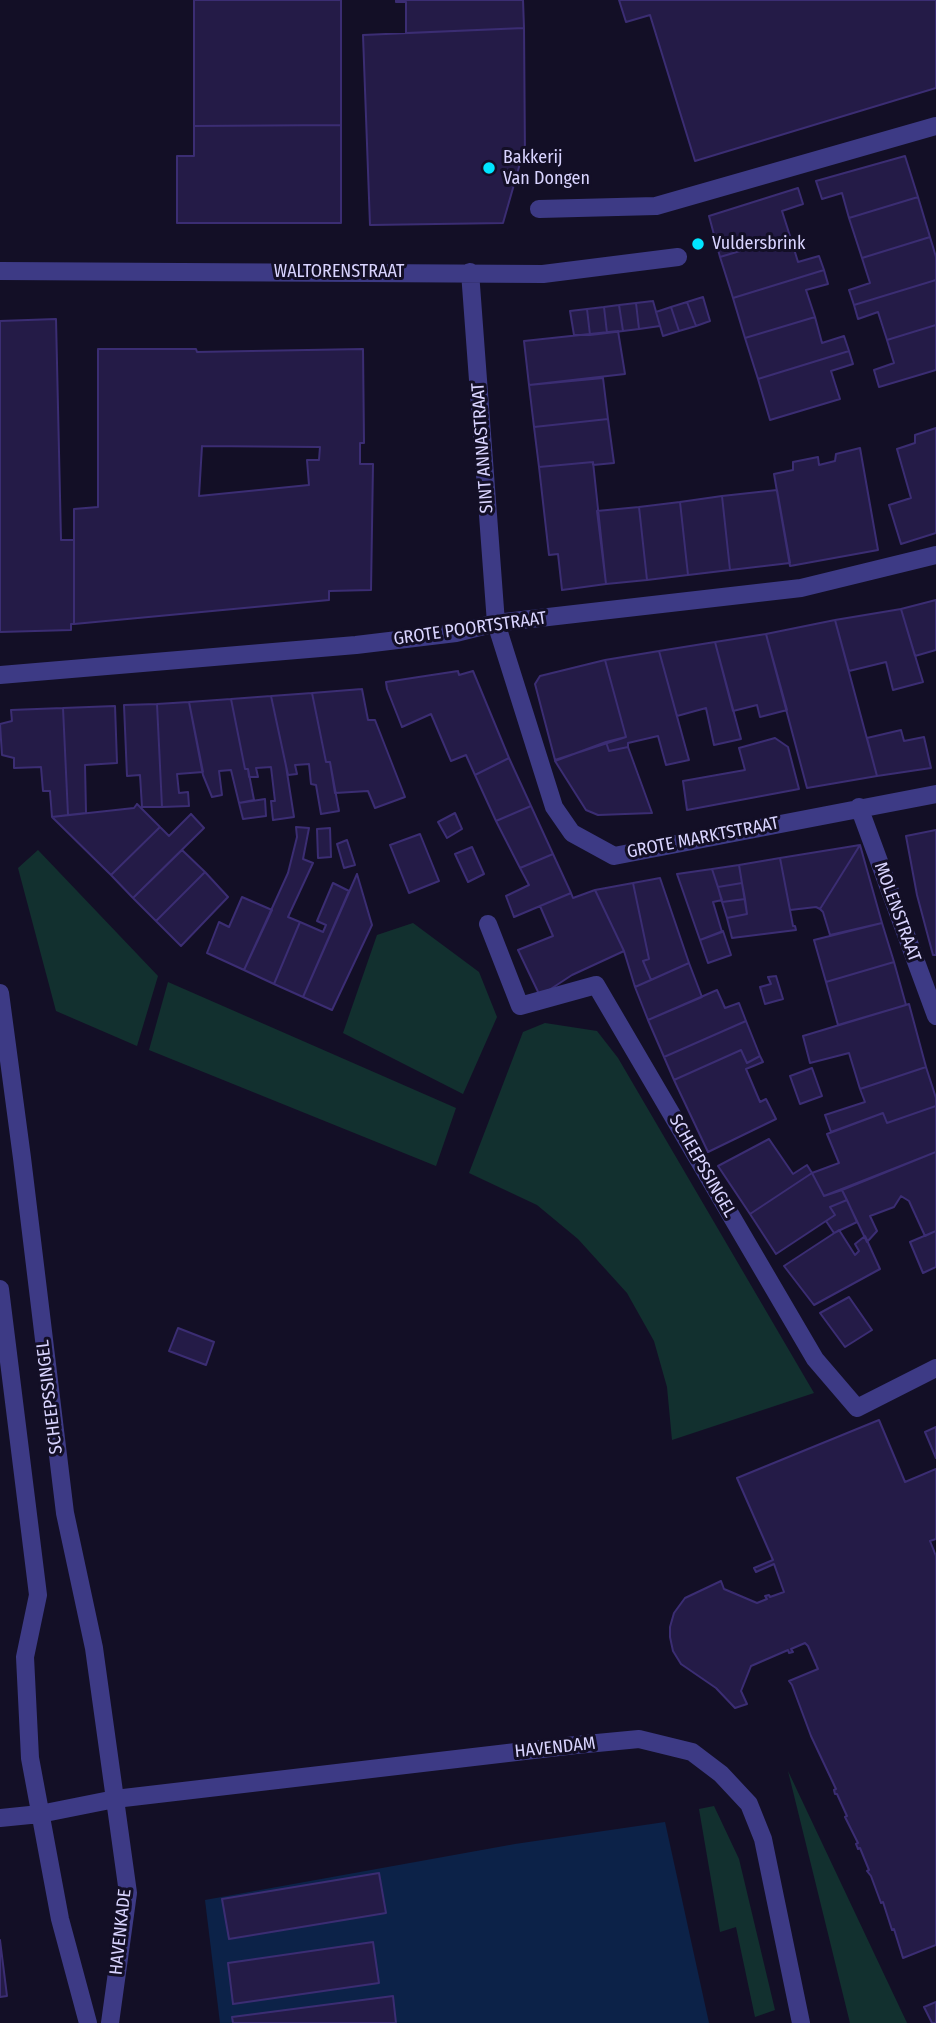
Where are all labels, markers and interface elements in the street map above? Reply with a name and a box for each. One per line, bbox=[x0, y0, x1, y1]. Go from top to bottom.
place label: Bakkerij Van Dongen bbox=[503, 147, 590, 190]
marker: Bakkerij Van Dongen bbox=[481, 160, 497, 176]
place label: Vuldersbrink bbox=[712, 233, 805, 255]
marker: Vuldersbrink bbox=[690, 236, 706, 252]
street label: WALTORENSTRAAT bbox=[274, 261, 404, 283]
street label: SINT ANNASTRAAT bbox=[468, 382, 498, 514]
street label: GROTE POORTSTRAAT bbox=[392, 608, 548, 650]
street label: GROTE MARKTSTRAAT bbox=[625, 813, 781, 863]
street label: MOLENSTRAAT bbox=[869, 859, 925, 965]
street label: SCHEEPSSINGEL bbox=[664, 1111, 740, 1221]
street label: SCHEEPSSINGEL bbox=[32, 1339, 68, 1455]
street label: HAVENDAM bbox=[513, 1733, 597, 1763]
street label: HAVENKADE bbox=[106, 1888, 136, 1976]

